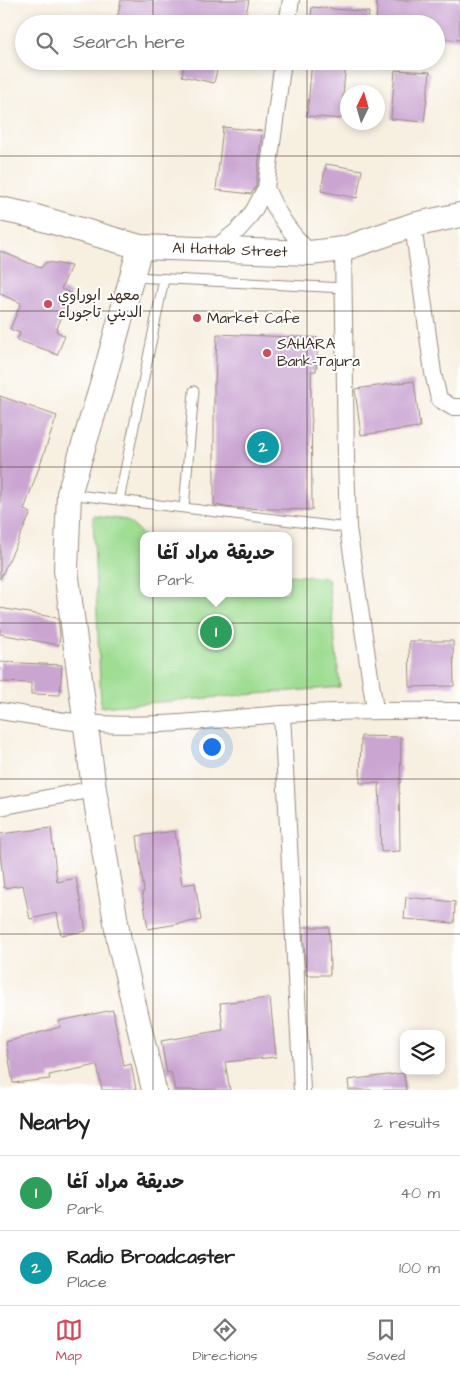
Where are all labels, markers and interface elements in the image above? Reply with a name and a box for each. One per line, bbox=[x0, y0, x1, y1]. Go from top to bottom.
search box bbox=[15, 15, 445, 70]
icon: search bbox=[33, 29, 61, 57]
text: Search here bbox=[73, 29, 185, 56]
north arrow bbox=[340, 85, 385, 130]
street label: Al Hattab Street bbox=[172, 237, 288, 263]
place label: معهد ابوراوي الديني تاجوراء bbox=[58, 285, 142, 325]
marker: معهد ابوراوي الديني تاجوراء bbox=[42, 298, 54, 310]
place label: Market Cafe bbox=[207, 308, 300, 329]
marker: Market Cafe bbox=[191, 312, 203, 324]
place label: SAHARA Bank-Tajura bbox=[277, 334, 360, 372]
marker: SAHARA Bank-Tajura bbox=[261, 347, 273, 359]
pin: 2 bbox=[247, 428, 279, 466]
popup bbox=[140, 532, 292, 597]
text: حديقة مراد آغا bbox=[157, 540, 275, 567]
text: Park bbox=[157, 569, 194, 591]
pin: 1 bbox=[200, 613, 232, 651]
your location bbox=[199, 734, 225, 760]
map controls bbox=[400, 1030, 445, 1075]
button: layers bbox=[400, 1030, 445, 1075]
text: Nearby bbox=[20, 1108, 90, 1137]
text: 2 results bbox=[374, 1112, 440, 1134]
text: حديقة مراد آغا bbox=[67, 1169, 184, 1196]
text: 1 bbox=[35, 1182, 37, 1204]
text: 40 m bbox=[400, 1182, 440, 1204]
text: Park bbox=[67, 1198, 104, 1220]
text: Radio Broadcaster bbox=[67, 1244, 235, 1271]
text: 2 bbox=[31, 1257, 41, 1279]
text: 100 m bbox=[399, 1257, 440, 1279]
text: Place bbox=[67, 1271, 107, 1293]
tab: Map bbox=[55, 1316, 83, 1366]
tab: Directions bbox=[192, 1316, 257, 1366]
tab: Saved bbox=[367, 1316, 405, 1366]

